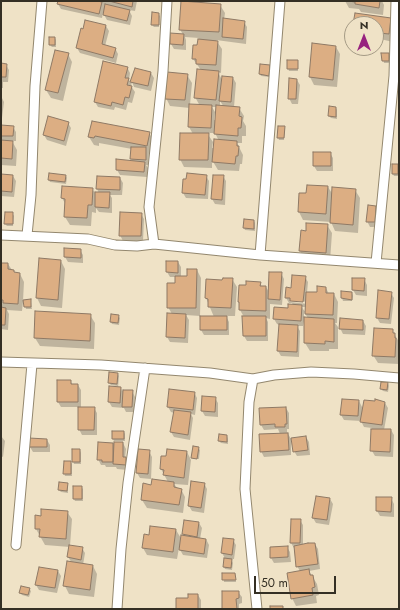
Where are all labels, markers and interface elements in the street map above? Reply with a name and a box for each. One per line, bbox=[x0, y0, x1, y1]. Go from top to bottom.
north arrow bbox=[344, 16, 384, 56]
text: N bbox=[360, 17, 368, 33]
scale bar bbox=[256, 568, 338, 594]
text: 50 m bbox=[261, 574, 288, 592]

